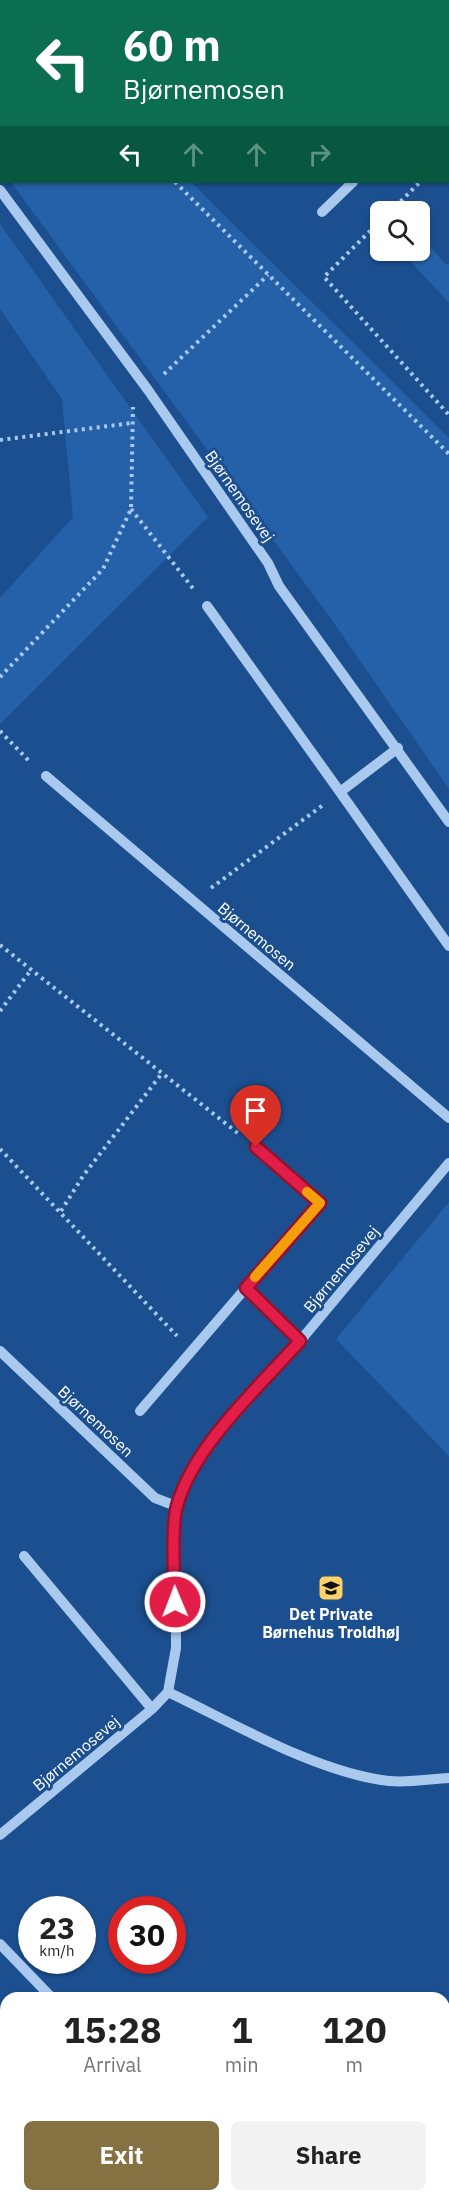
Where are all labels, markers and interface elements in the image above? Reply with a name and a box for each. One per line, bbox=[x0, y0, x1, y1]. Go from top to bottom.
text: 60 m bbox=[123, 18, 221, 73]
icon: left bbox=[24, 24, 102, 102]
text: Bjørnemosen bbox=[123, 71, 285, 106]
icon: left bbox=[114, 138, 147, 171]
icon: ahead bbox=[177, 138, 210, 171]
icon: ahead bbox=[240, 138, 273, 171]
icon: right bbox=[303, 138, 336, 171]
map controls bbox=[370, 201, 430, 261]
button: search bbox=[370, 201, 430, 261]
street label: Bjørnemosevej bbox=[201, 446, 279, 546]
street label: Bjørnemosen bbox=[214, 898, 300, 974]
pin bbox=[230, 1085, 281, 1147]
icon: arrive bbox=[239, 1094, 272, 1127]
street label: Bjørnemosevej bbox=[299, 1222, 383, 1316]
street label: Bjørnemosen bbox=[54, 1381, 138, 1461]
position arrow bbox=[143, 1570, 207, 1634]
school or university icon: Det Private Børnehus Troldhøj bbox=[316, 1573, 346, 1603]
place label: Det Private Børnehus Troldhøj bbox=[262, 1604, 400, 1642]
street label: Bjørnemosevej bbox=[29, 1711, 123, 1795]
speed limit sign: 30 bbox=[108, 1896, 186, 1974]
text: 23 bbox=[39, 1908, 75, 1947]
text: km/h bbox=[39, 1941, 75, 1960]
text: 15:28 bbox=[63, 2006, 162, 2053]
text: 1 bbox=[231, 2006, 253, 2053]
text: 120 bbox=[322, 2006, 387, 2053]
text: Arrival bbox=[83, 2051, 142, 2078]
text: min bbox=[225, 2051, 259, 2078]
text: m bbox=[346, 2051, 363, 2078]
button: Exit bbox=[24, 2121, 219, 2190]
button: Share bbox=[231, 2121, 426, 2190]

